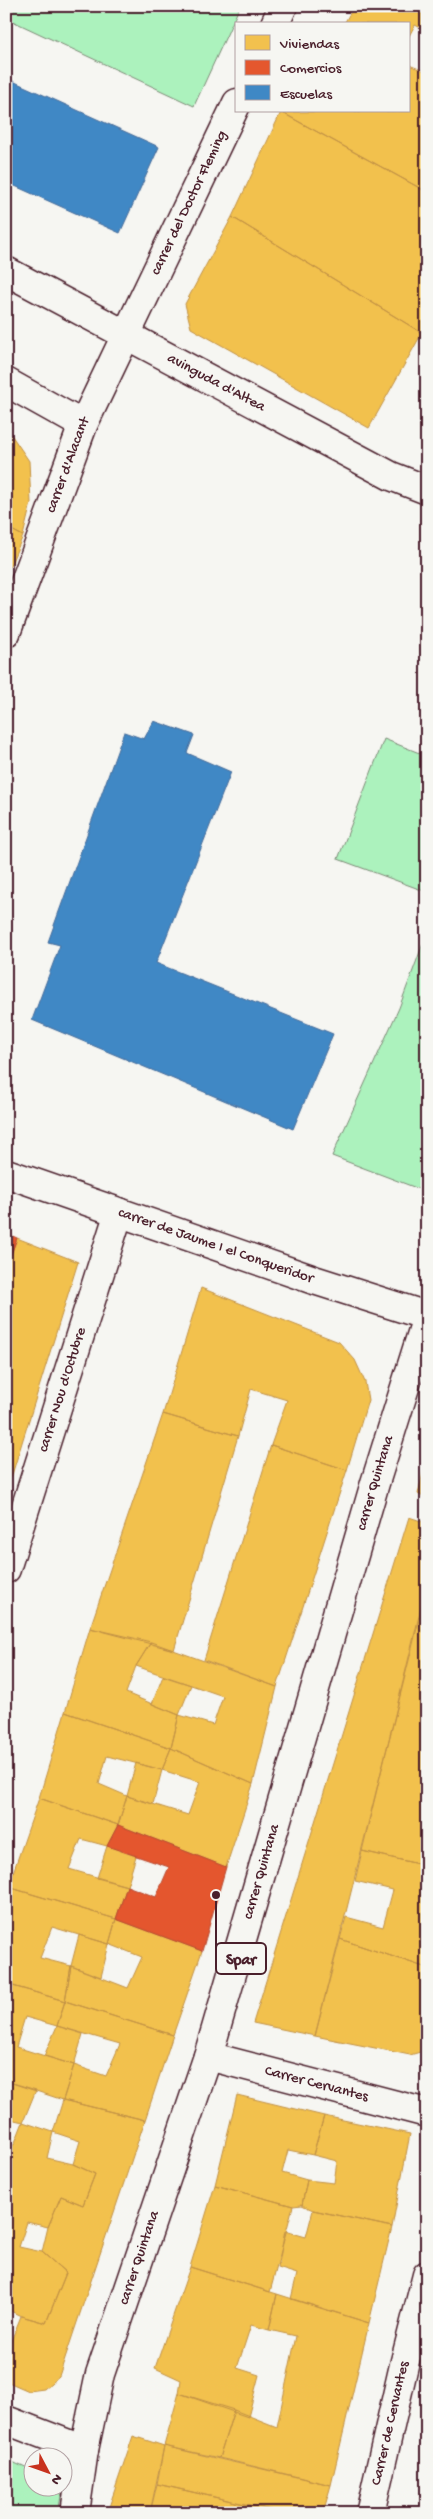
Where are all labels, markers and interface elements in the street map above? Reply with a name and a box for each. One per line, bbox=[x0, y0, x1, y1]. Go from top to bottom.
legend bbox=[235, 22, 410, 112]
text: Viviendas bbox=[279, 36, 339, 54]
text: Comercios bbox=[280, 60, 342, 78]
text: Escuelas bbox=[280, 86, 332, 104]
street label: carrer del Doctor Fleming bbox=[147, 128, 231, 278]
street label: avinguda d'Altea bbox=[164, 349, 269, 417]
street label: carrer d'Alacant bbox=[42, 413, 95, 515]
street label: carrer de Jaume I el Conqueridor bbox=[116, 1204, 317, 1289]
street label: carrer Nou d'Octubre bbox=[35, 1325, 91, 1454]
street label: carrer Quintana bbox=[353, 1433, 398, 1533]
street label: carrer Quintana bbox=[239, 1822, 284, 1921]
callout: Spar bbox=[216, 1943, 266, 1974]
text: Spar bbox=[226, 1952, 258, 1971]
street label: Carrer Cervantes bbox=[263, 2062, 371, 2106]
street label: carrer Quintana bbox=[115, 2208, 164, 2307]
street label: Carrer de Cervantes bbox=[368, 2359, 414, 2487]
north arrow bbox=[22, 2446, 72, 2496]
text: N bbox=[47, 2470, 65, 2488]

